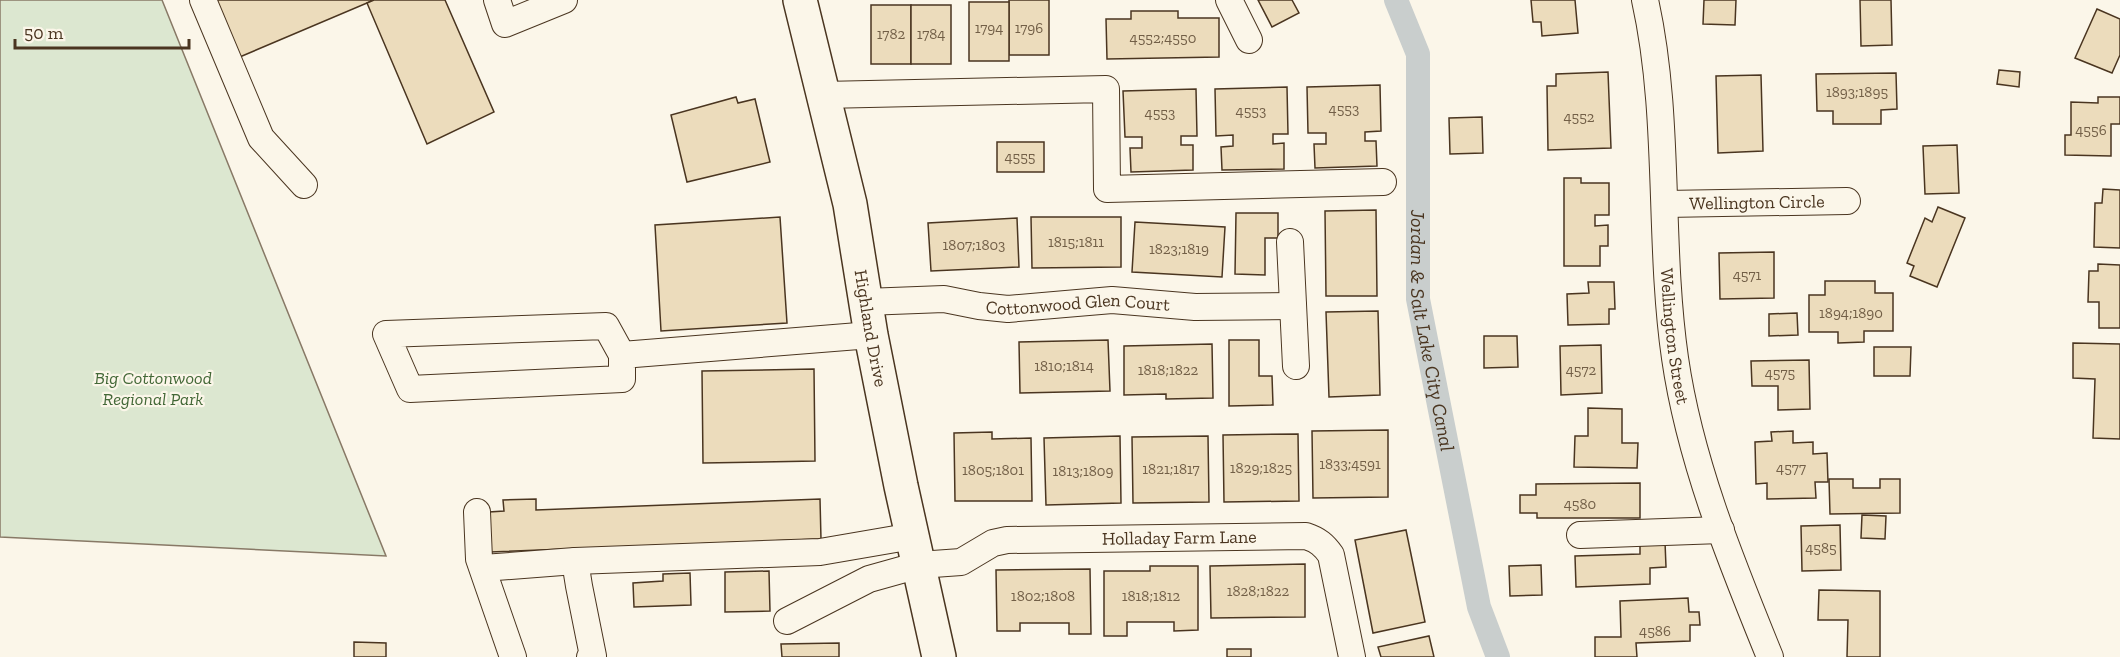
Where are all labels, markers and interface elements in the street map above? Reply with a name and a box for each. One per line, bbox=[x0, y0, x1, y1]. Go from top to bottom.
scale bar bbox=[15, 12, 189, 50]
house number: 1794 bbox=[975, 19, 1003, 37]
house number: 1796 bbox=[1015, 19, 1043, 37]
text: 50 m bbox=[24, 22, 64, 44]
house number: 1782 bbox=[877, 25, 905, 43]
house number: 1784 bbox=[917, 25, 945, 43]
house number: 4552;4550 bbox=[1130, 29, 1196, 47]
house number: 1893;1895 bbox=[1826, 83, 1888, 101]
house number: 4553 bbox=[1329, 100, 1359, 118]
house number: 4553 bbox=[1236, 102, 1266, 120]
house number: 4553 bbox=[1145, 104, 1175, 122]
house number: 4552 bbox=[1563, 108, 1595, 126]
house number: 4556 bbox=[2075, 121, 2107, 139]
house number: 4555 bbox=[1004, 148, 1036, 166]
street label: Wellington Circle bbox=[1689, 190, 1825, 215]
water label: Jordan & Salt Lake City Canal bbox=[1406, 209, 1460, 453]
house number: 1815;1811 bbox=[1048, 233, 1104, 251]
house number: 1807;1803 bbox=[943, 236, 1005, 254]
house number: 1823;1819 bbox=[1149, 240, 1209, 258]
house number: 4571 bbox=[1733, 266, 1762, 284]
street label: Highland Drive bbox=[850, 268, 892, 389]
street label: Wellington Street bbox=[1656, 268, 1694, 407]
street label: Cottonwood Glen Court bbox=[985, 289, 1171, 320]
house number: 1894;1890 bbox=[1819, 304, 1883, 322]
house number: 1810;1814 bbox=[1034, 357, 1094, 375]
house number: 1818;1822 bbox=[1138, 361, 1199, 379]
house number: 4572 bbox=[1566, 361, 1597, 379]
house number: 4575 bbox=[1765, 364, 1796, 382]
park label: Big Cottonwood Regional Park bbox=[94, 367, 212, 410]
house number: 1833;4591 bbox=[1319, 455, 1381, 473]
house number: 1829;1825 bbox=[1230, 459, 1292, 477]
house number: 4577 bbox=[1776, 459, 1806, 477]
house number: 1821;1817 bbox=[1142, 460, 1200, 478]
house number: 1805;1801 bbox=[962, 461, 1024, 479]
house number: 1813;1809 bbox=[1053, 462, 1113, 480]
house number: 4580 bbox=[1564, 495, 1596, 513]
street label: Holladay Farm Lane bbox=[1102, 526, 1257, 550]
house number: 4585 bbox=[1805, 539, 1837, 557]
house number: 1828;1822 bbox=[1227, 582, 1289, 600]
house number: 1802;1808 bbox=[1011, 587, 1075, 605]
house number: 1818;1812 bbox=[1122, 587, 1181, 605]
house number: 4586 bbox=[1639, 622, 1671, 640]

